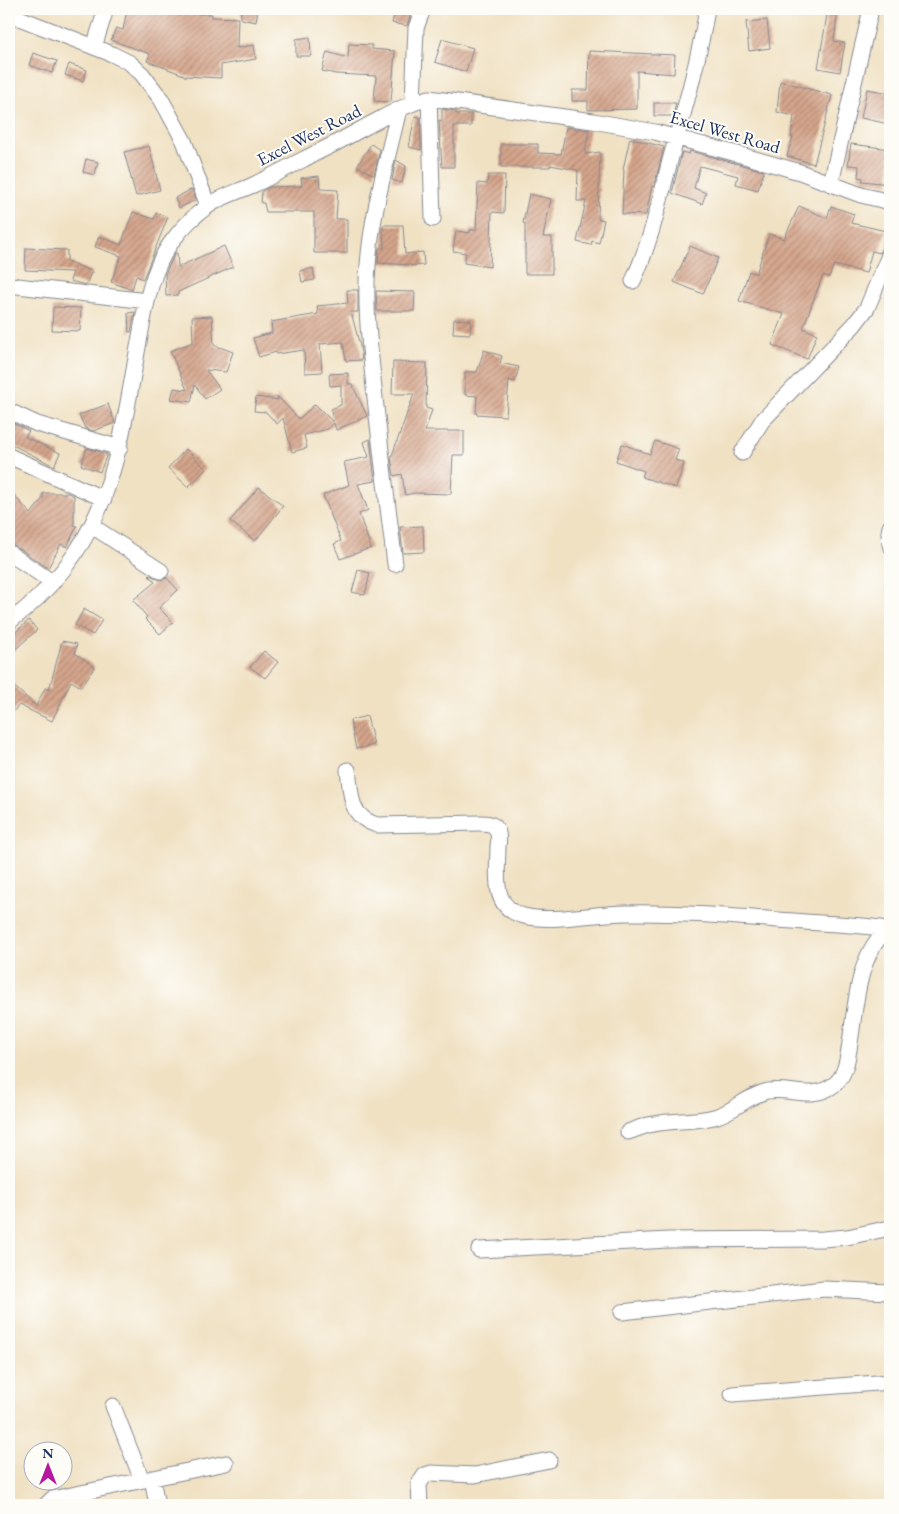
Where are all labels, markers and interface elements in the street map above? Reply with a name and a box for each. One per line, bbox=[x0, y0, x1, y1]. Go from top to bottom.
street label: Excel West Road bbox=[253, 98, 365, 171]
street label: Excel West Road bbox=[667, 105, 784, 159]
north arrow bbox=[22, 1442, 72, 1492]
text: N bbox=[42, 1444, 54, 1462]

